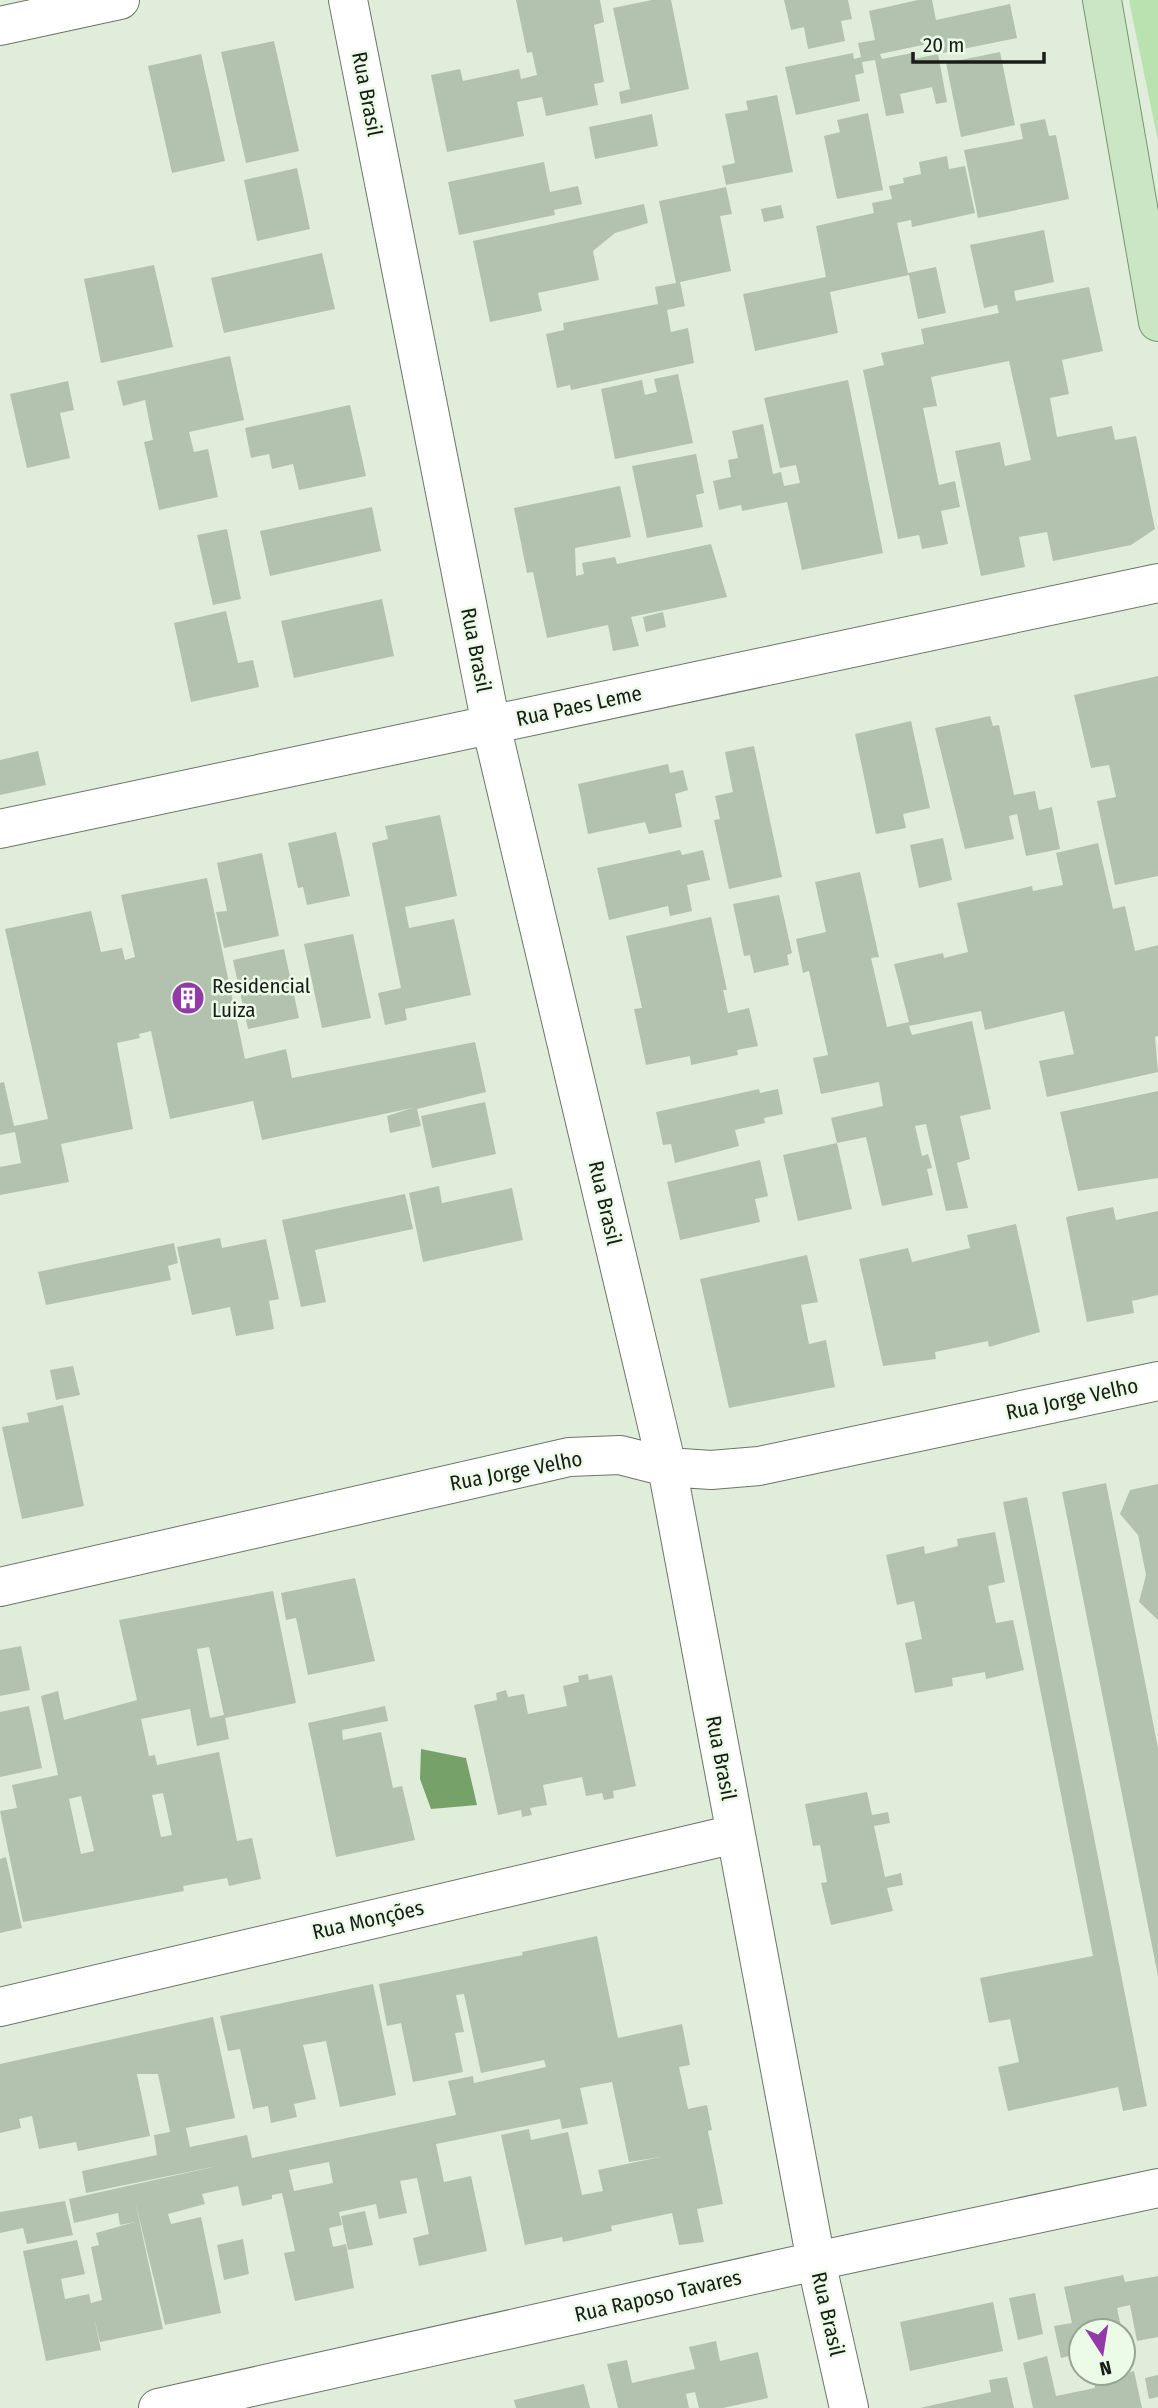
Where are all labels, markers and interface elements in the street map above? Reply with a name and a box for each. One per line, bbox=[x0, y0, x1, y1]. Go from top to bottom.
scale bar bbox=[913, 21, 1044, 65]
text: 20 m bbox=[923, 32, 964, 58]
street label: Rua Brasil bbox=[346, 49, 388, 139]
street label: Rua Brasil bbox=[455, 605, 497, 695]
street label: Rua Paes Leme bbox=[514, 680, 644, 732]
place label: Residencial Luiza bbox=[212, 973, 311, 1023]
building icon: Residencial Luiza bbox=[169, 979, 207, 1017]
street label: Rua Brasil bbox=[583, 1158, 627, 1248]
street label: Rua Jorge Velho bbox=[1004, 1372, 1140, 1426]
street label: Rua Jorge Velho bbox=[447, 1445, 585, 1497]
street label: Rua Brasil bbox=[700, 1713, 742, 1803]
street label: Rua Monções bbox=[310, 1895, 426, 1945]
street label: Rua Raposo Tavares bbox=[572, 2264, 744, 2328]
street label: Rua Brasil bbox=[806, 2269, 850, 2359]
north arrow bbox=[1067, 2317, 1137, 2387]
text: N bbox=[1097, 2356, 1113, 2381]

